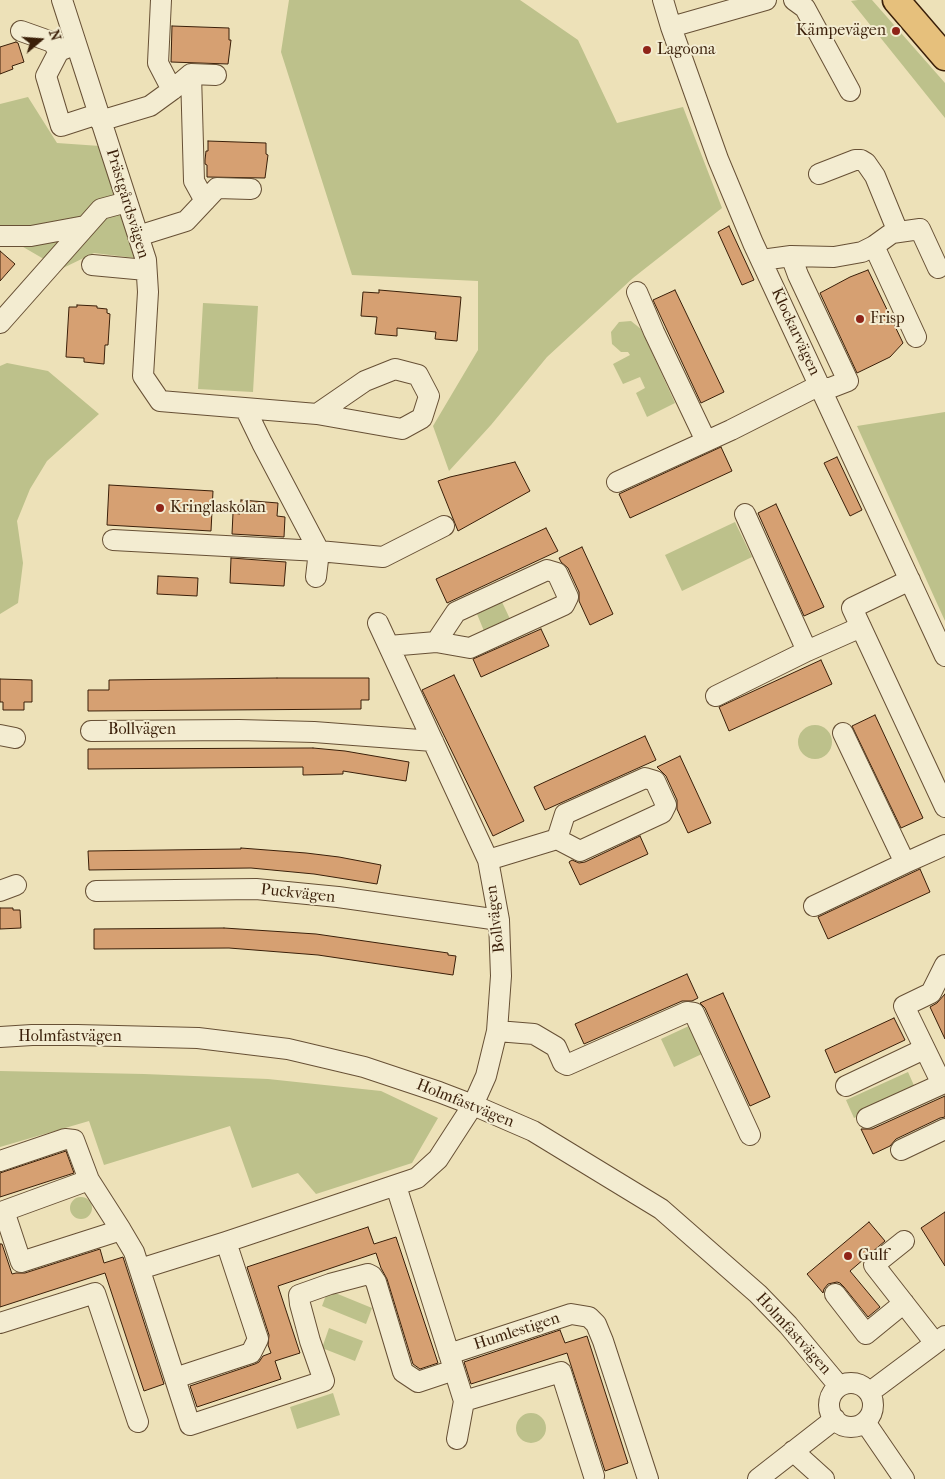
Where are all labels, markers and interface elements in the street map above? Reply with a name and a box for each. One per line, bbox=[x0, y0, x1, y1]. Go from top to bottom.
north arrow bbox=[15, 15, 65, 65]
place label: Kämpevägen bbox=[796, 21, 886, 41]
marker: Kämpevägen bbox=[890, 25, 902, 37]
text: N bbox=[45, 28, 64, 43]
place label: Lagoona bbox=[657, 40, 715, 60]
marker: Lagoona bbox=[641, 44, 653, 56]
street label: Prästgårdsvägen bbox=[101, 147, 153, 261]
street label: Klockarvägen bbox=[766, 285, 824, 379]
place label: Frisp bbox=[870, 309, 905, 329]
marker: Frisp bbox=[854, 313, 866, 325]
place label: Kringlaskolan bbox=[170, 498, 266, 518]
marker: Kringlaskolan bbox=[154, 502, 166, 514]
street label: Bollvägen bbox=[108, 720, 176, 740]
street label: Puckvägen bbox=[260, 881, 336, 907]
street label: Bollvägen bbox=[482, 884, 510, 954]
street label: Holmfastvägen bbox=[18, 1027, 122, 1047]
street label: Holmfastvägen bbox=[413, 1076, 517, 1132]
place label: Gulf bbox=[858, 1246, 888, 1266]
marker: Gulf bbox=[842, 1250, 854, 1262]
street label: Holmfastvägen bbox=[751, 1289, 835, 1379]
street label: Humlestigen bbox=[472, 1309, 562, 1355]

